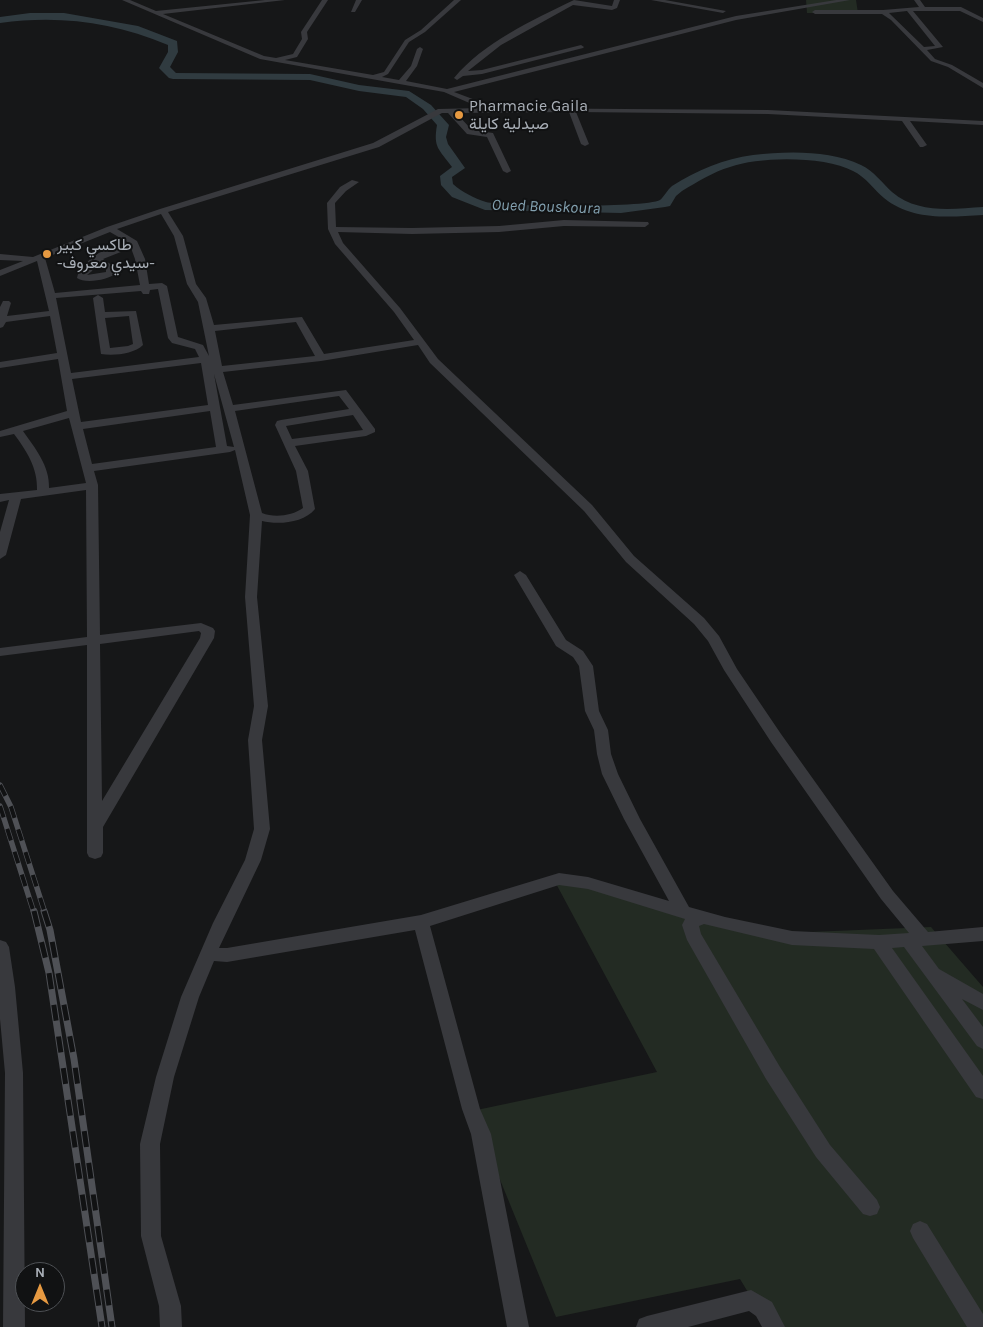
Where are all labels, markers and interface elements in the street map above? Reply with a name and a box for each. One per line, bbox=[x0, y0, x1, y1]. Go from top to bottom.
place label: Pharmacie Gaila صيدلية كايلة bbox=[469, 96, 588, 134]
marker: Pharmacie Gaila صيدلية كايلة bbox=[453, 109, 465, 121]
water label: Oued Bouskoura bbox=[491, 196, 601, 218]
place label: طاكسي كبير -سيدي معروف- bbox=[57, 235, 155, 273]
marker: طاكسي كبير -سيدي معروف- bbox=[41, 248, 53, 260]
north arrow bbox=[15, 1262, 65, 1312]
text: N bbox=[35, 1264, 45, 1281]

